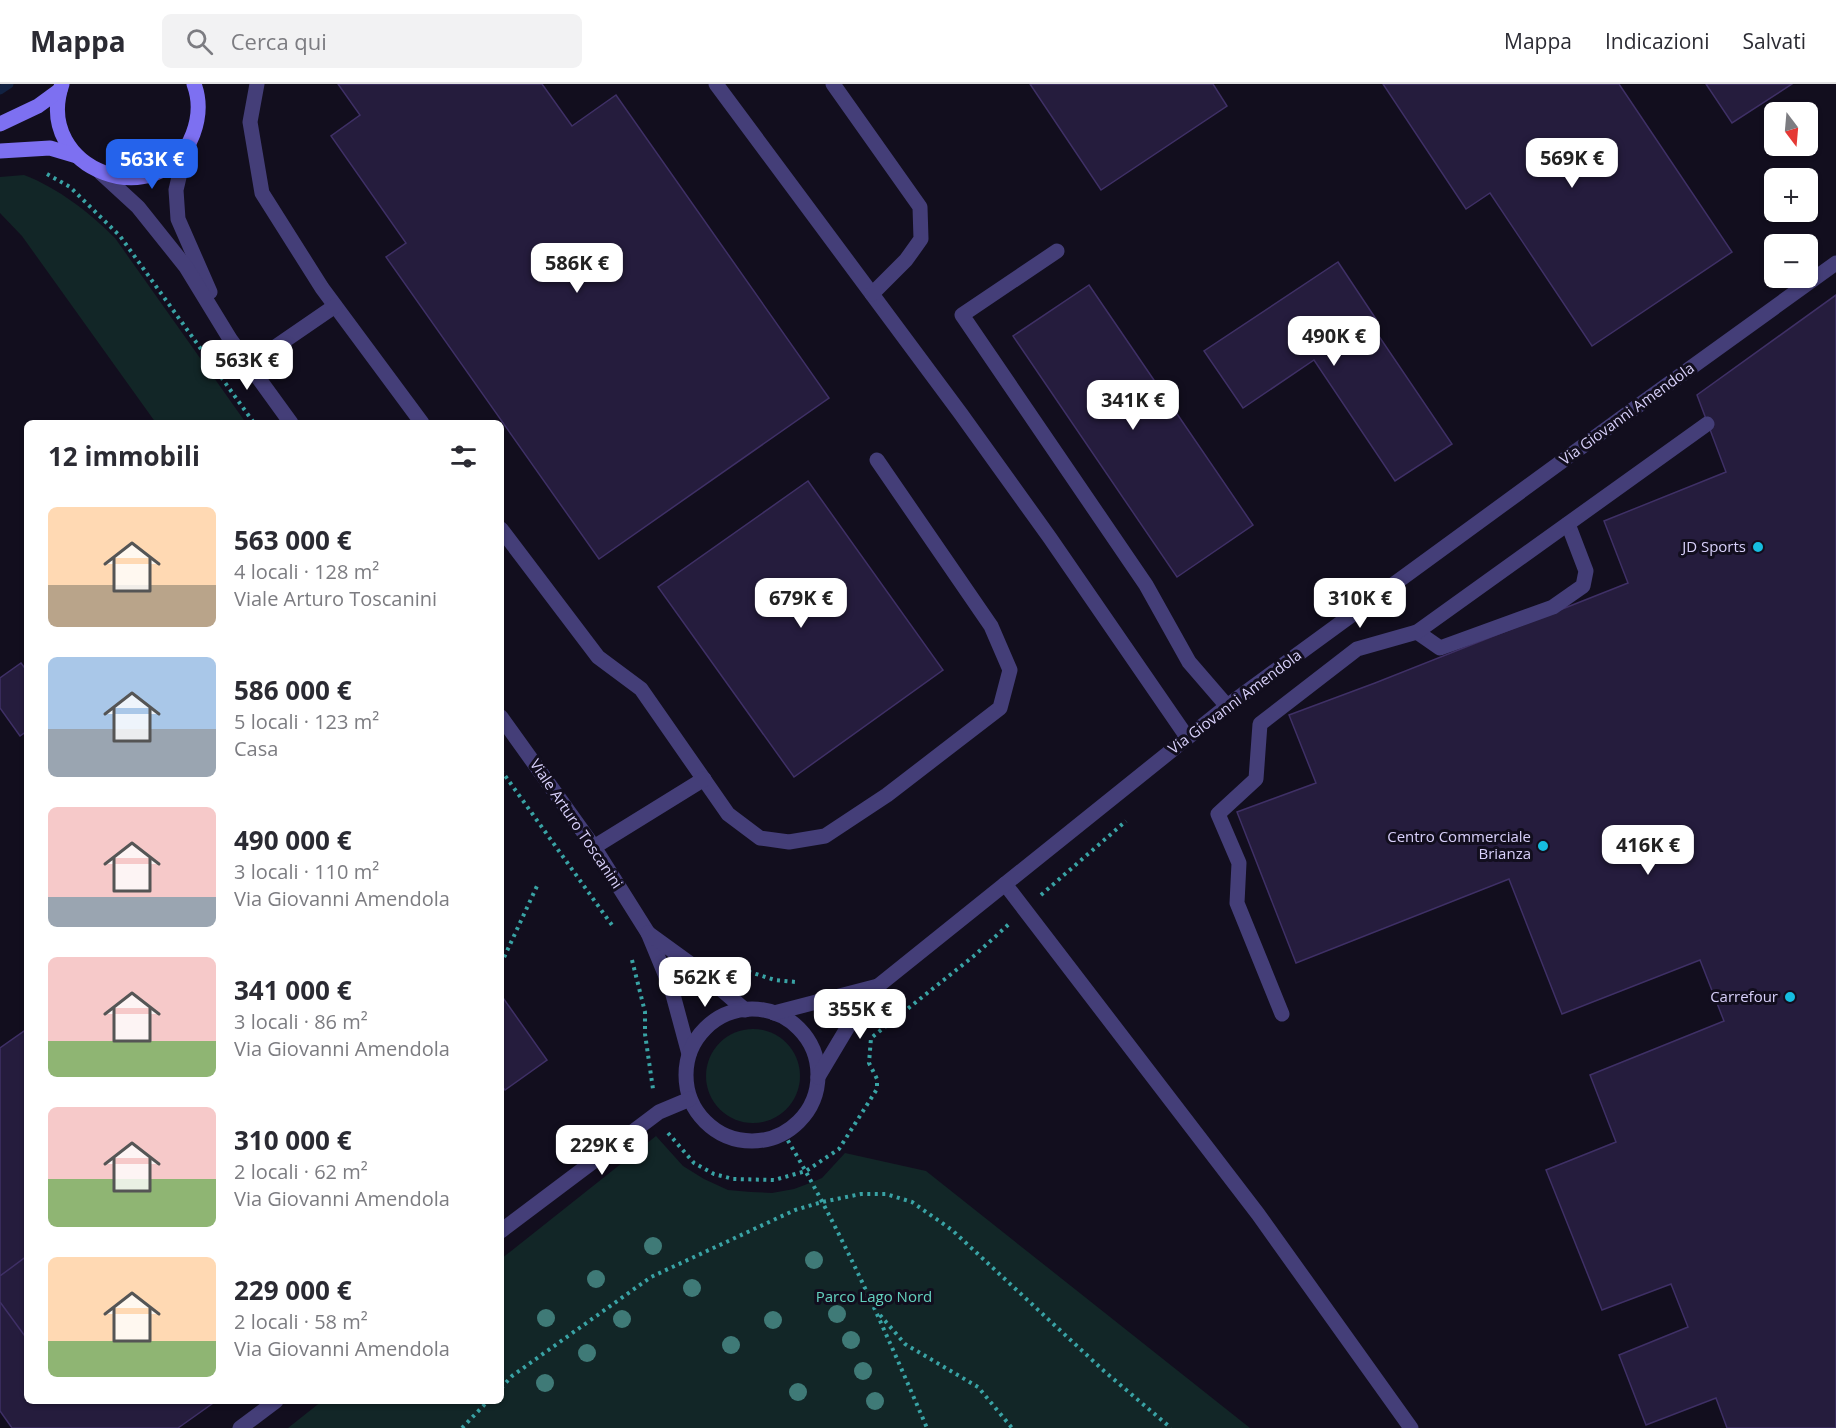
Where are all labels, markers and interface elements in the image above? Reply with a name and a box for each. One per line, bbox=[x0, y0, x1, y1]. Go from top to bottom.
search box bbox=[162, 14, 582, 68]
text: Mappa bbox=[30, 22, 126, 60]
icon: search bbox=[183, 25, 216, 58]
text: Cerca qui bbox=[231, 26, 327, 56]
text: Mappa bbox=[1504, 27, 1572, 55]
text: Indicazioni bbox=[1605, 27, 1710, 55]
text: Salvati bbox=[1743, 27, 1806, 55]
north arrow bbox=[1764, 102, 1818, 156]
map controls bbox=[1764, 102, 1818, 288]
pin: 569K € bbox=[1523, 138, 1621, 189]
pin: 563K € bbox=[103, 139, 201, 190]
text: 569K € bbox=[1540, 144, 1604, 171]
text: 563K € bbox=[120, 145, 184, 172]
button: + bbox=[1764, 168, 1818, 222]
button: − bbox=[1764, 234, 1818, 288]
pin: 586K € bbox=[528, 243, 626, 294]
text: 586K € bbox=[545, 249, 609, 276]
pin: 490K € bbox=[1285, 316, 1383, 367]
text: 490K € bbox=[1302, 322, 1366, 349]
pin: 563K € bbox=[198, 340, 296, 391]
text: 563K € bbox=[215, 346, 279, 373]
street label: Via Giovanni Amendola bbox=[1555, 358, 1698, 469]
pin: 341K € bbox=[1084, 380, 1182, 431]
text: 341K € bbox=[1101, 386, 1165, 413]
text: 12 immobili bbox=[48, 438, 200, 474]
icon: filters bbox=[447, 440, 480, 473]
text: 563 000 € bbox=[234, 522, 352, 558]
icon: home bbox=[96, 531, 168, 603]
place label: JD Sports bbox=[1680, 536, 1746, 556]
marker: JD Sports bbox=[1751, 540, 1765, 554]
text: 4 locali · 128 m² bbox=[234, 558, 379, 585]
pin: 679K € bbox=[752, 578, 850, 629]
pin: 310K € bbox=[1311, 578, 1409, 629]
text: 679K € bbox=[769, 584, 833, 611]
text: 310K € bbox=[1328, 584, 1392, 611]
text: Viale Arturo Toscanini bbox=[234, 585, 437, 612]
street label: Via Giovanni Amendola bbox=[1164, 644, 1305, 758]
text: 586 000 € bbox=[234, 672, 352, 708]
icon: home bbox=[96, 681, 168, 753]
text: 5 locali · 123 m² bbox=[234, 708, 379, 735]
text: Casa bbox=[234, 735, 278, 762]
street label: Viale Arturo Toscanini bbox=[526, 755, 628, 892]
text: 490 000 € bbox=[234, 822, 352, 858]
pin: 416K € bbox=[1599, 825, 1697, 876]
place label: Centro Commerciale Brianza bbox=[1387, 826, 1531, 863]
icon: home bbox=[96, 831, 168, 903]
text: 416K € bbox=[1616, 831, 1680, 858]
marker: Centro Commerciale Brianza bbox=[1536, 839, 1550, 853]
text: 3 locali · 110 m² bbox=[234, 858, 379, 885]
text: Via Giovanni Amendola bbox=[234, 885, 450, 912]
pin: 562K € bbox=[656, 957, 754, 1008]
text: 562K € bbox=[673, 963, 737, 990]
text: 341 000 € bbox=[234, 972, 352, 1008]
icon: home bbox=[96, 981, 168, 1053]
place label: Carrefour bbox=[1710, 986, 1778, 1006]
pin: 355K € bbox=[811, 989, 909, 1040]
marker: Carrefour bbox=[1783, 990, 1797, 1004]
text: 355K € bbox=[828, 995, 892, 1022]
text: 3 locali · 86 m² bbox=[234, 1008, 368, 1035]
text: Via Giovanni Amendola bbox=[234, 1035, 450, 1062]
text: 310 000 € bbox=[234, 1122, 352, 1158]
pin: 229K € bbox=[553, 1125, 651, 1176]
icon: home bbox=[96, 1131, 168, 1203]
text: 229K € bbox=[570, 1131, 634, 1158]
text: 2 locali · 62 m² bbox=[234, 1158, 368, 1185]
text: Via Giovanni Amendola bbox=[234, 1185, 450, 1212]
text: 229 000 € bbox=[234, 1272, 352, 1308]
icon: home bbox=[96, 1281, 168, 1353]
park label: Parco Lago Nord bbox=[816, 1286, 932, 1306]
text: 2 locali · 58 m² bbox=[234, 1308, 368, 1335]
text: Via Giovanni Amendola bbox=[234, 1335, 450, 1362]

